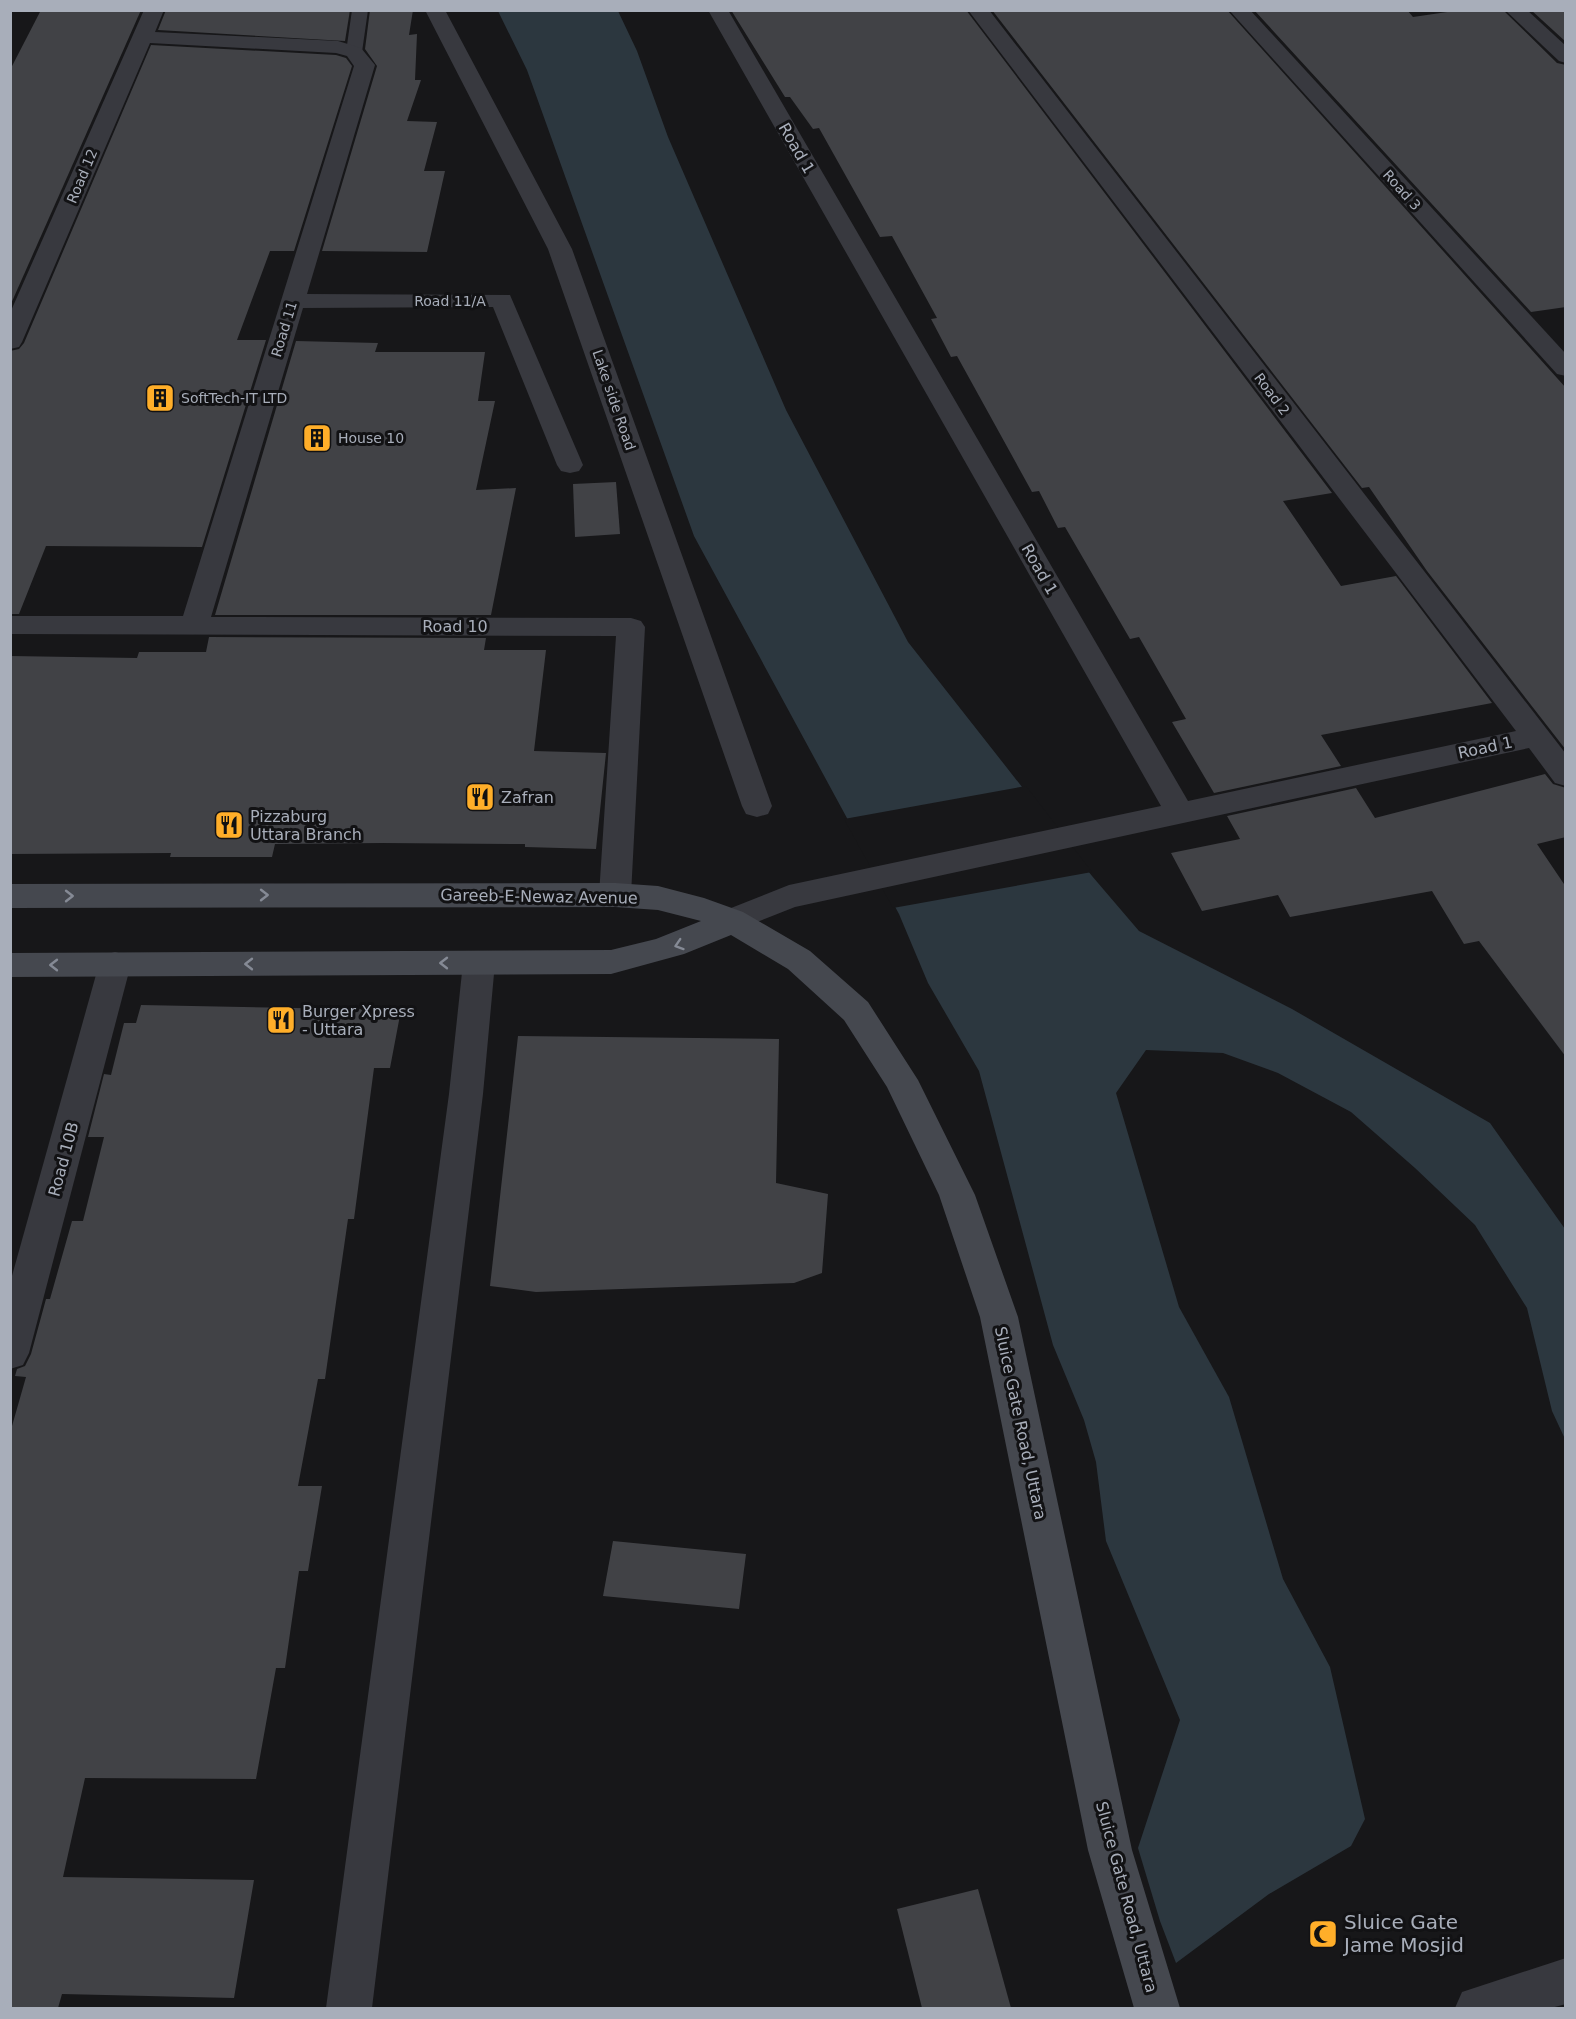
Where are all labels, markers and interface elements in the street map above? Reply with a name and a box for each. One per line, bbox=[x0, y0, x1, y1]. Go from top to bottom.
street label: Road 1 bbox=[774, 120, 819, 177]
street label: Road 12 bbox=[63, 146, 101, 206]
street label: Road 3 bbox=[1380, 167, 1424, 213]
street label: Road 11/A bbox=[414, 293, 486, 309]
street label: Road 11 bbox=[268, 299, 300, 359]
street label: Lake side Road bbox=[589, 348, 639, 452]
street label: Road 2 bbox=[1251, 370, 1293, 418]
building icon: SoftTech-IT LTD bbox=[144, 382, 176, 414]
place label: SoftTech-IT LTD bbox=[181, 390, 287, 406]
building icon: House 10 bbox=[301, 422, 333, 454]
place label: House 10 bbox=[338, 430, 404, 446]
street label: Road 1 bbox=[1017, 541, 1062, 598]
street label: Road 10 bbox=[422, 617, 488, 636]
street label: Road 1 bbox=[1456, 732, 1514, 763]
restaurant icon: Zafran bbox=[464, 781, 496, 813]
place label: Zafran bbox=[501, 788, 554, 807]
place label: Pizzaburg Uttara Branch bbox=[250, 807, 362, 844]
restaurant icon: Pizzaburg Uttara Branch bbox=[213, 809, 245, 841]
street label: Gareeb-E-Newaz Avenue bbox=[440, 885, 638, 908]
one-way arrow bbox=[259, 889, 268, 901]
one-way arrow bbox=[64, 890, 73, 902]
one-way arrow bbox=[674, 938, 685, 950]
one-way arrow bbox=[440, 957, 449, 969]
one-way arrow bbox=[245, 958, 254, 970]
one-way arrow bbox=[50, 959, 59, 971]
place label: Burger Xpress - Uttara bbox=[302, 1002, 415, 1039]
restaurant icon: Burger Xpress - Uttara bbox=[265, 1004, 297, 1036]
street label: Road 10B bbox=[44, 1120, 83, 1199]
street label: Sluice Gate Road, Uttara bbox=[991, 1325, 1050, 1521]
street label: Sluice Gate Road, Uttara bbox=[1092, 1799, 1161, 1995]
place label: Sluice Gate Jame Mosjid bbox=[1342, 1910, 1464, 1957]
mosque icon: Sluice Gate Jame Mosjid bbox=[1307, 1918, 1339, 1950]

